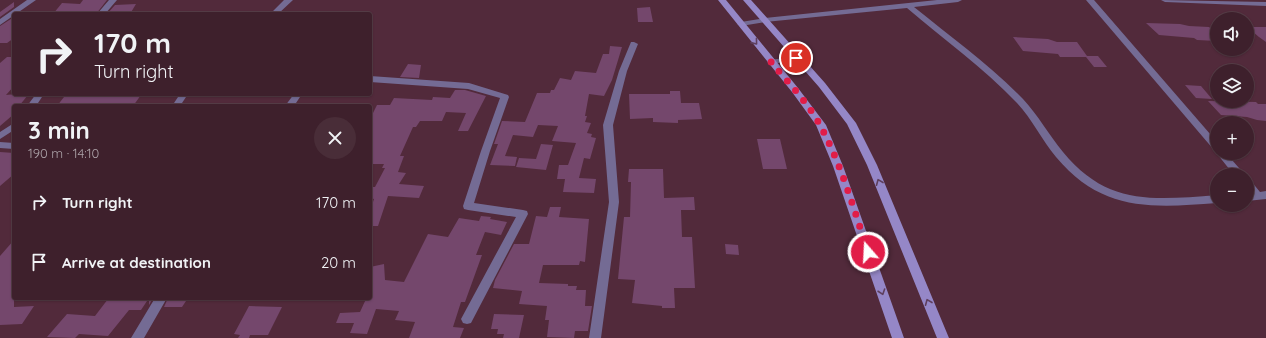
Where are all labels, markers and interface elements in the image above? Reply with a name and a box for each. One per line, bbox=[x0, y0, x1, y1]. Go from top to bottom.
map controls bbox=[1210, 12, 1254, 212]
button: sound bbox=[1210, 12, 1254, 56]
text: 170 m bbox=[94, 25, 171, 60]
icon: right bbox=[28, 28, 80, 80]
one-way arrow bbox=[750, 37, 757, 44]
pin bbox=[779, 41, 813, 75]
icon: arrive bbox=[785, 47, 807, 69]
text: Turn right bbox=[94, 60, 174, 83]
button: layers bbox=[1210, 64, 1254, 108]
text: 3 min bbox=[28, 115, 90, 145]
button: + bbox=[1210, 116, 1254, 160]
button: close bbox=[314, 117, 356, 159]
text: 190 m · 14:10 bbox=[28, 145, 99, 161]
button: − bbox=[1210, 168, 1254, 212]
one-way arrow bbox=[875, 178, 883, 185]
icon: right bbox=[28, 191, 50, 213]
text: Turn right bbox=[62, 193, 133, 212]
text: 170 m bbox=[316, 193, 356, 212]
position arrow bbox=[847, 231, 889, 273]
icon: arrive bbox=[28, 251, 50, 273]
text: Arrive at destination bbox=[62, 253, 211, 272]
text: 20 m bbox=[321, 253, 356, 272]
one-way arrow bbox=[877, 288, 886, 295]
one-way arrow bbox=[924, 299, 932, 306]

